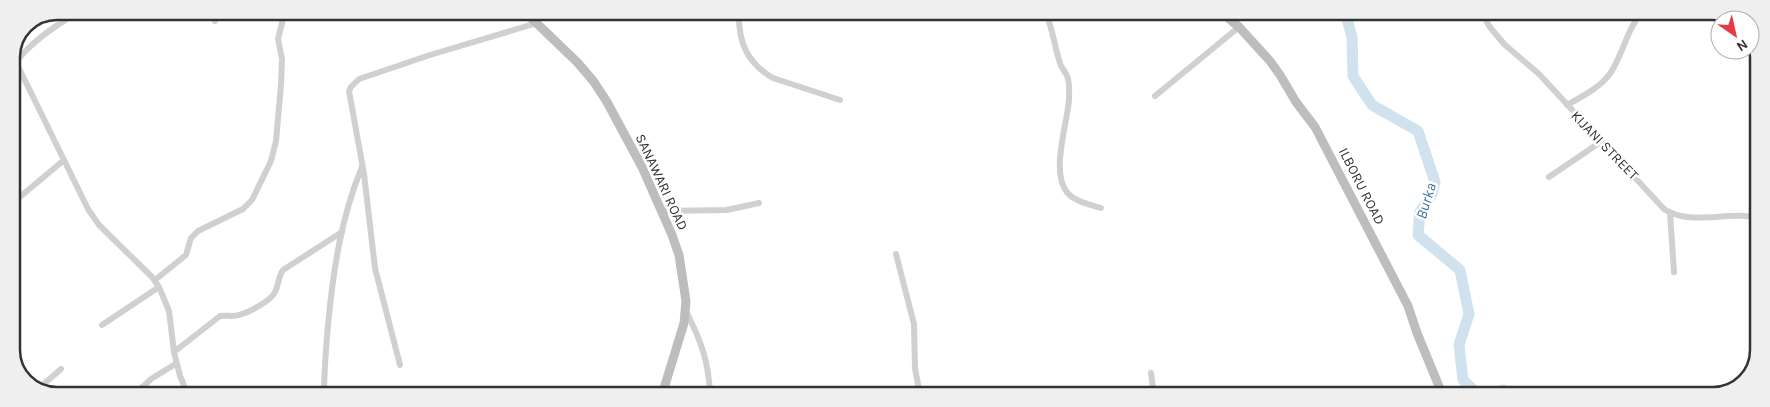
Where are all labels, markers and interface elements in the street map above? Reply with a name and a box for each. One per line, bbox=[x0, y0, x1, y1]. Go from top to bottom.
north arrow bbox=[1710, 10, 1760, 60]
text: N bbox=[1733, 36, 1751, 55]
street label: KIJANI STREET bbox=[1567, 107, 1642, 184]
street label: SANAWARI ROAD bbox=[632, 131, 691, 233]
street label: ILBORU ROAD bbox=[1335, 145, 1388, 228]
water label: Burka bbox=[1412, 181, 1440, 221]

